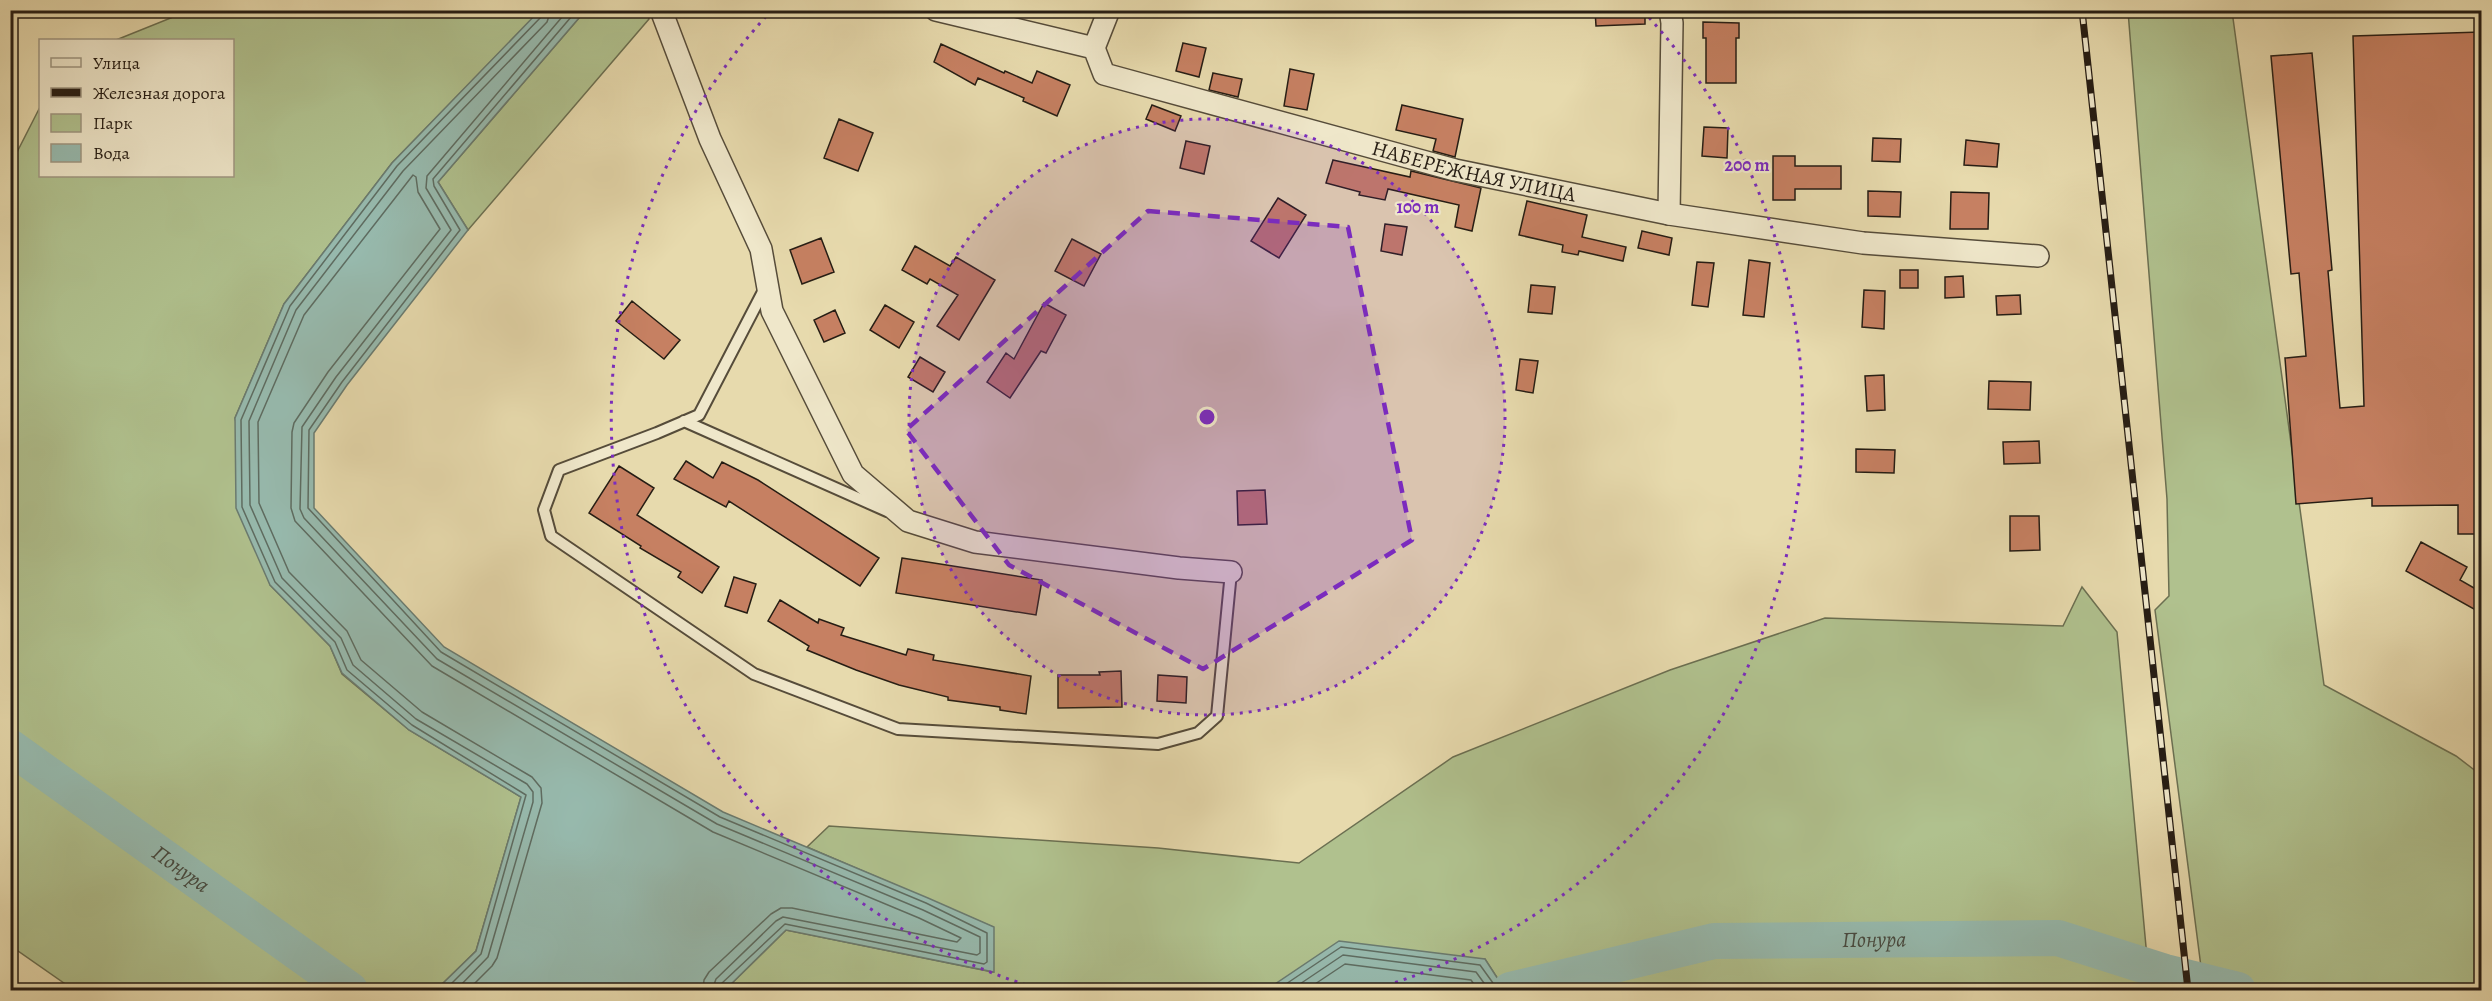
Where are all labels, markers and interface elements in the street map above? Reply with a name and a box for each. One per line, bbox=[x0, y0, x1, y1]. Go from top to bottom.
legend bbox=[39, 39, 234, 177]
text: Улица bbox=[93, 51, 141, 75]
text: Железная дорога bbox=[93, 81, 226, 105]
text: Парк bbox=[93, 111, 133, 135]
street label: НАБЕРЕЖНАЯ УЛИЦА bbox=[1369, 134, 1579, 209]
text: Вода bbox=[93, 141, 131, 165]
text: 200 m bbox=[1724, 153, 1770, 177]
text: 100 m bbox=[1397, 195, 1439, 219]
centre of rings bbox=[1197, 407, 1217, 427]
water label: Понура bbox=[146, 838, 216, 900]
water label: Понура bbox=[1842, 924, 1906, 955]

